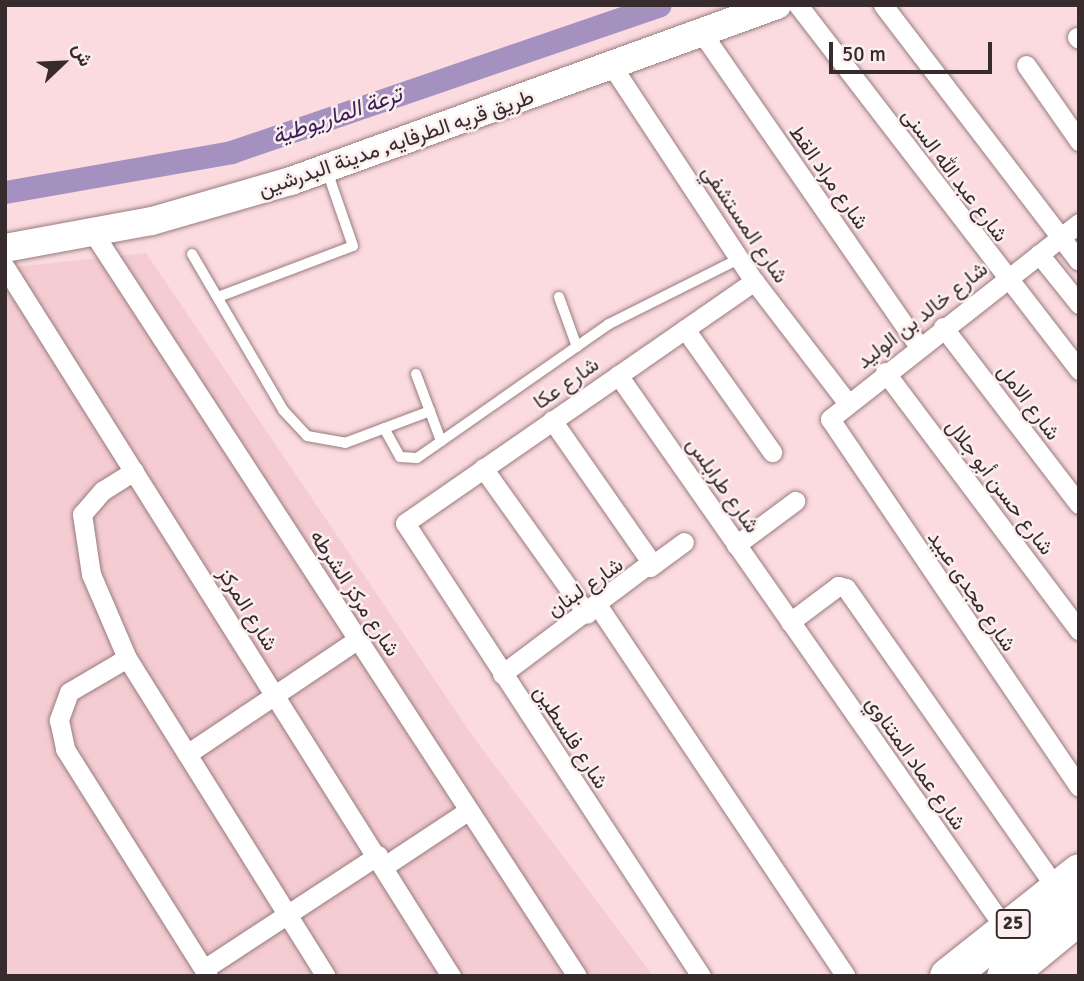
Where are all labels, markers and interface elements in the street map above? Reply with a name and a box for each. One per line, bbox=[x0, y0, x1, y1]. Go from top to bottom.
north arrow bbox=[28, 28, 98, 98]
scale bar bbox=[832, 28, 995, 72]
text: ش bbox=[67, 40, 98, 70]
text: 50 m bbox=[842, 41, 886, 67]
water label: ترعة الماريوطية bbox=[268, 81, 406, 151]
street label: طريق قريه الطرفايه, مدينة البدرشين bbox=[255, 84, 537, 202]
street label: شارع عبد الله السنى bbox=[896, 103, 1014, 247]
street label: شارع مراد القط bbox=[784, 120, 874, 234]
street label: شارع المستشفي bbox=[696, 160, 794, 288]
street label: شارع خالد بن الوليد bbox=[851, 256, 993, 374]
street label: شارع عكا bbox=[528, 351, 604, 415]
street label: شارع الامل bbox=[992, 359, 1066, 445]
street label: شارع حسن أبو جلال bbox=[941, 414, 1059, 560]
street label: شارع طرابلس bbox=[681, 432, 765, 538]
street label: شارع مركز الشرطه bbox=[305, 525, 405, 661]
street label: شارع مجدى عبيد bbox=[922, 526, 1022, 656]
street label: شارع لبنان bbox=[542, 552, 628, 622]
street label: شارع المركز bbox=[213, 563, 283, 655]
street label: شارع فلسطين bbox=[528, 680, 614, 794]
street label: شارع عماد المتناوي bbox=[860, 691, 972, 835]
road number: 25 bbox=[996, 908, 1030, 940]

